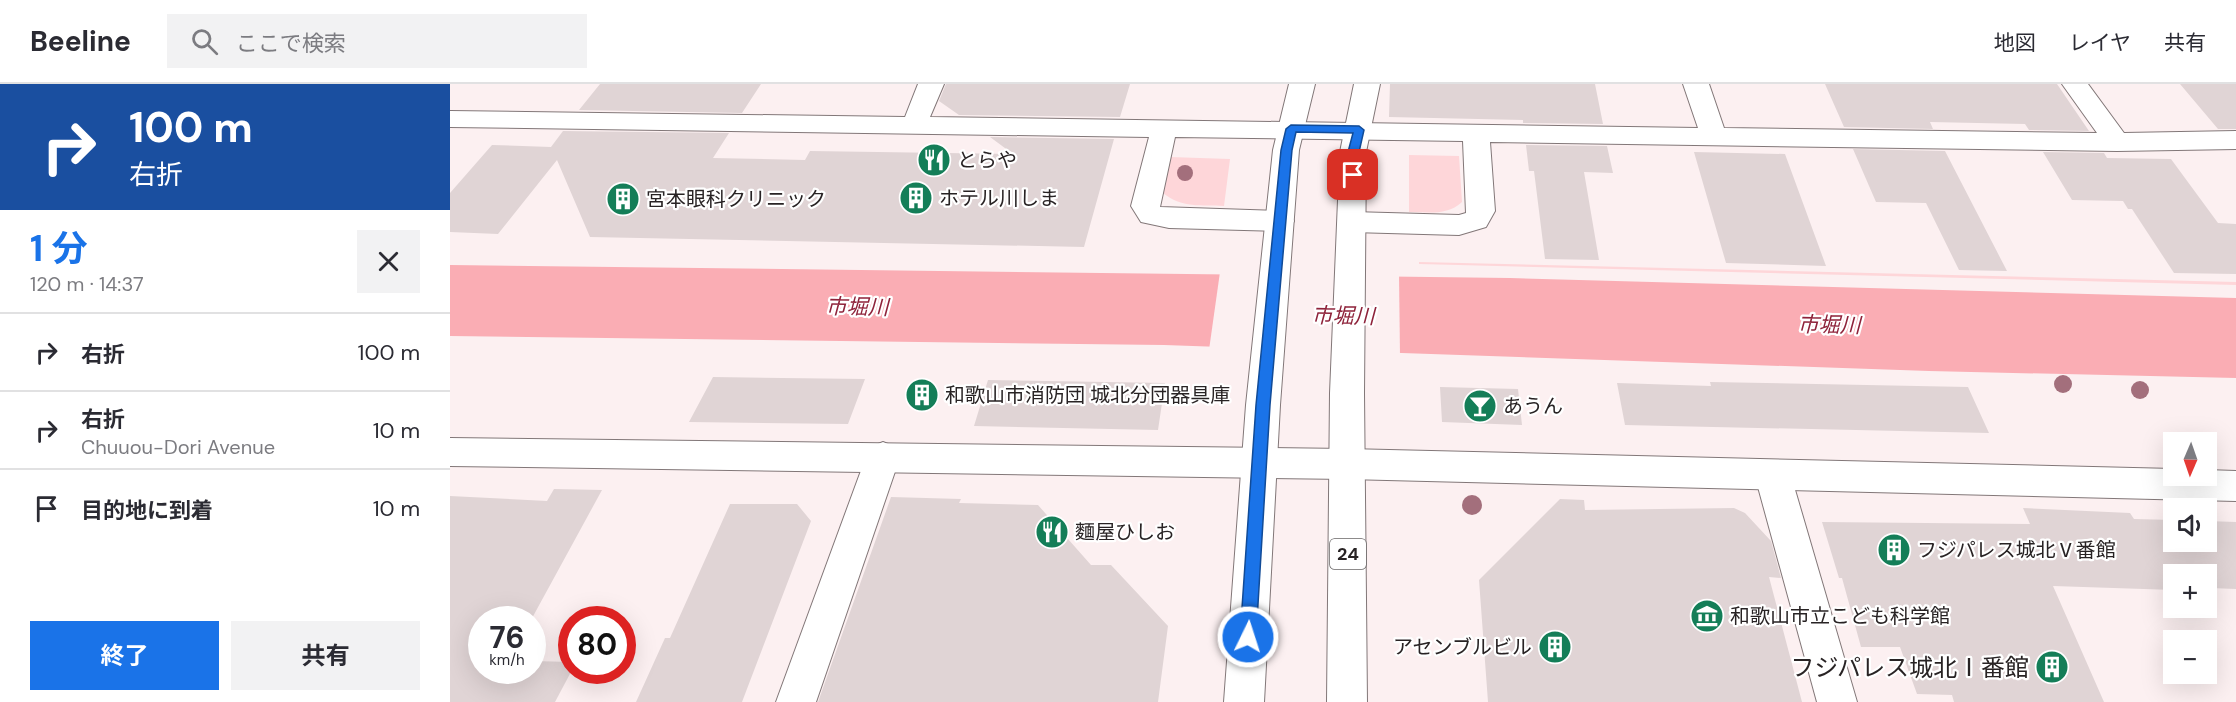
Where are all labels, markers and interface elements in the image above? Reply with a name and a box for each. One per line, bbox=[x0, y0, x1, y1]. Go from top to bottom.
search box bbox=[167, 14, 587, 68]
text: Beeline bbox=[30, 23, 131, 60]
icon: search bbox=[188, 25, 221, 58]
text: ここで検索 bbox=[236, 29, 346, 58]
text: 地図 bbox=[1994, 29, 2036, 57]
text: レイヤ bbox=[2069, 29, 2131, 57]
text: 共有 bbox=[2164, 29, 2206, 57]
text: 100 m bbox=[129, 100, 253, 155]
icon: right bbox=[30, 108, 108, 186]
restaurant icon: とらや bbox=[916, 142, 952, 178]
place label: とらや bbox=[957, 147, 1017, 173]
pin bbox=[1327, 149, 1378, 200]
text: 右折 bbox=[129, 157, 183, 192]
icon: arrive bbox=[1336, 158, 1369, 191]
building icon: ホテル川しま bbox=[898, 180, 934, 216]
building icon: 宮本眼科クリニック bbox=[605, 181, 641, 217]
place label: ホテル川しま bbox=[939, 185, 1059, 211]
place label: 宮本眼科クリニック bbox=[646, 186, 826, 212]
text: 1 分 bbox=[30, 225, 88, 272]
button: close bbox=[357, 230, 420, 293]
text: 120 m · 14:37 bbox=[30, 271, 144, 297]
water label: 市堀川 bbox=[825, 292, 891, 322]
water label: 市堀川 bbox=[1311, 301, 1377, 331]
water label: 市堀川 bbox=[1797, 310, 1863, 340]
icon: right bbox=[30, 336, 63, 369]
text: 100 m bbox=[358, 338, 420, 367]
text: 右折 bbox=[81, 340, 125, 369]
building icon: 和歌山市消防団 城北分団器具庫 bbox=[904, 377, 940, 413]
place label: 和歌山市消防団 城北分団器具庫 bbox=[945, 382, 1230, 408]
bar icon: あうん bbox=[1462, 388, 1498, 424]
place label: あうん bbox=[1503, 393, 1563, 419]
text: 右折 bbox=[81, 405, 125, 434]
icon: right bbox=[30, 414, 63, 447]
text: 10 m bbox=[373, 416, 420, 445]
north arrow bbox=[2163, 432, 2217, 486]
map controls bbox=[2163, 432, 2217, 684]
text: Chuuou-Dori Avenue bbox=[81, 434, 275, 460]
icon: arrive bbox=[30, 492, 63, 525]
text: 10 m bbox=[373, 494, 420, 523]
text: 目的地に到着 bbox=[81, 496, 213, 525]
button: sound bbox=[2163, 498, 2217, 552]
restaurant icon: 麵屋ひしお bbox=[1034, 514, 1070, 550]
place label: 麵屋ひしお bbox=[1075, 519, 1175, 545]
building icon: フジパレス城北Ⅴ番館 bbox=[1876, 532, 1912, 568]
place label: フジパレス城北Ⅴ番館 bbox=[1917, 537, 2116, 563]
road number: 24 bbox=[1330, 539, 1366, 569]
button: + bbox=[2163, 564, 2217, 618]
museum icon: 和歌山市立こども科学館 bbox=[1689, 598, 1725, 634]
place label: 和歌山市立こども科学館 bbox=[1730, 603, 1950, 629]
position arrow bbox=[1216, 605, 1280, 669]
speed limit sign: 80 bbox=[558, 606, 636, 684]
text: 76 bbox=[490, 618, 524, 657]
button: 終了 bbox=[30, 621, 219, 690]
button: 共有 bbox=[231, 621, 420, 690]
building icon: アセンブルビル bbox=[1537, 629, 1573, 665]
button: − bbox=[2163, 630, 2217, 684]
place label: アセンブルビル bbox=[1393, 634, 1532, 660]
building icon: フジパレス城北Ⅰ番館 bbox=[2034, 649, 2070, 685]
text: km/h bbox=[489, 650, 525, 670]
place label: フジパレス城北Ⅰ番館 bbox=[1790, 652, 2029, 683]

